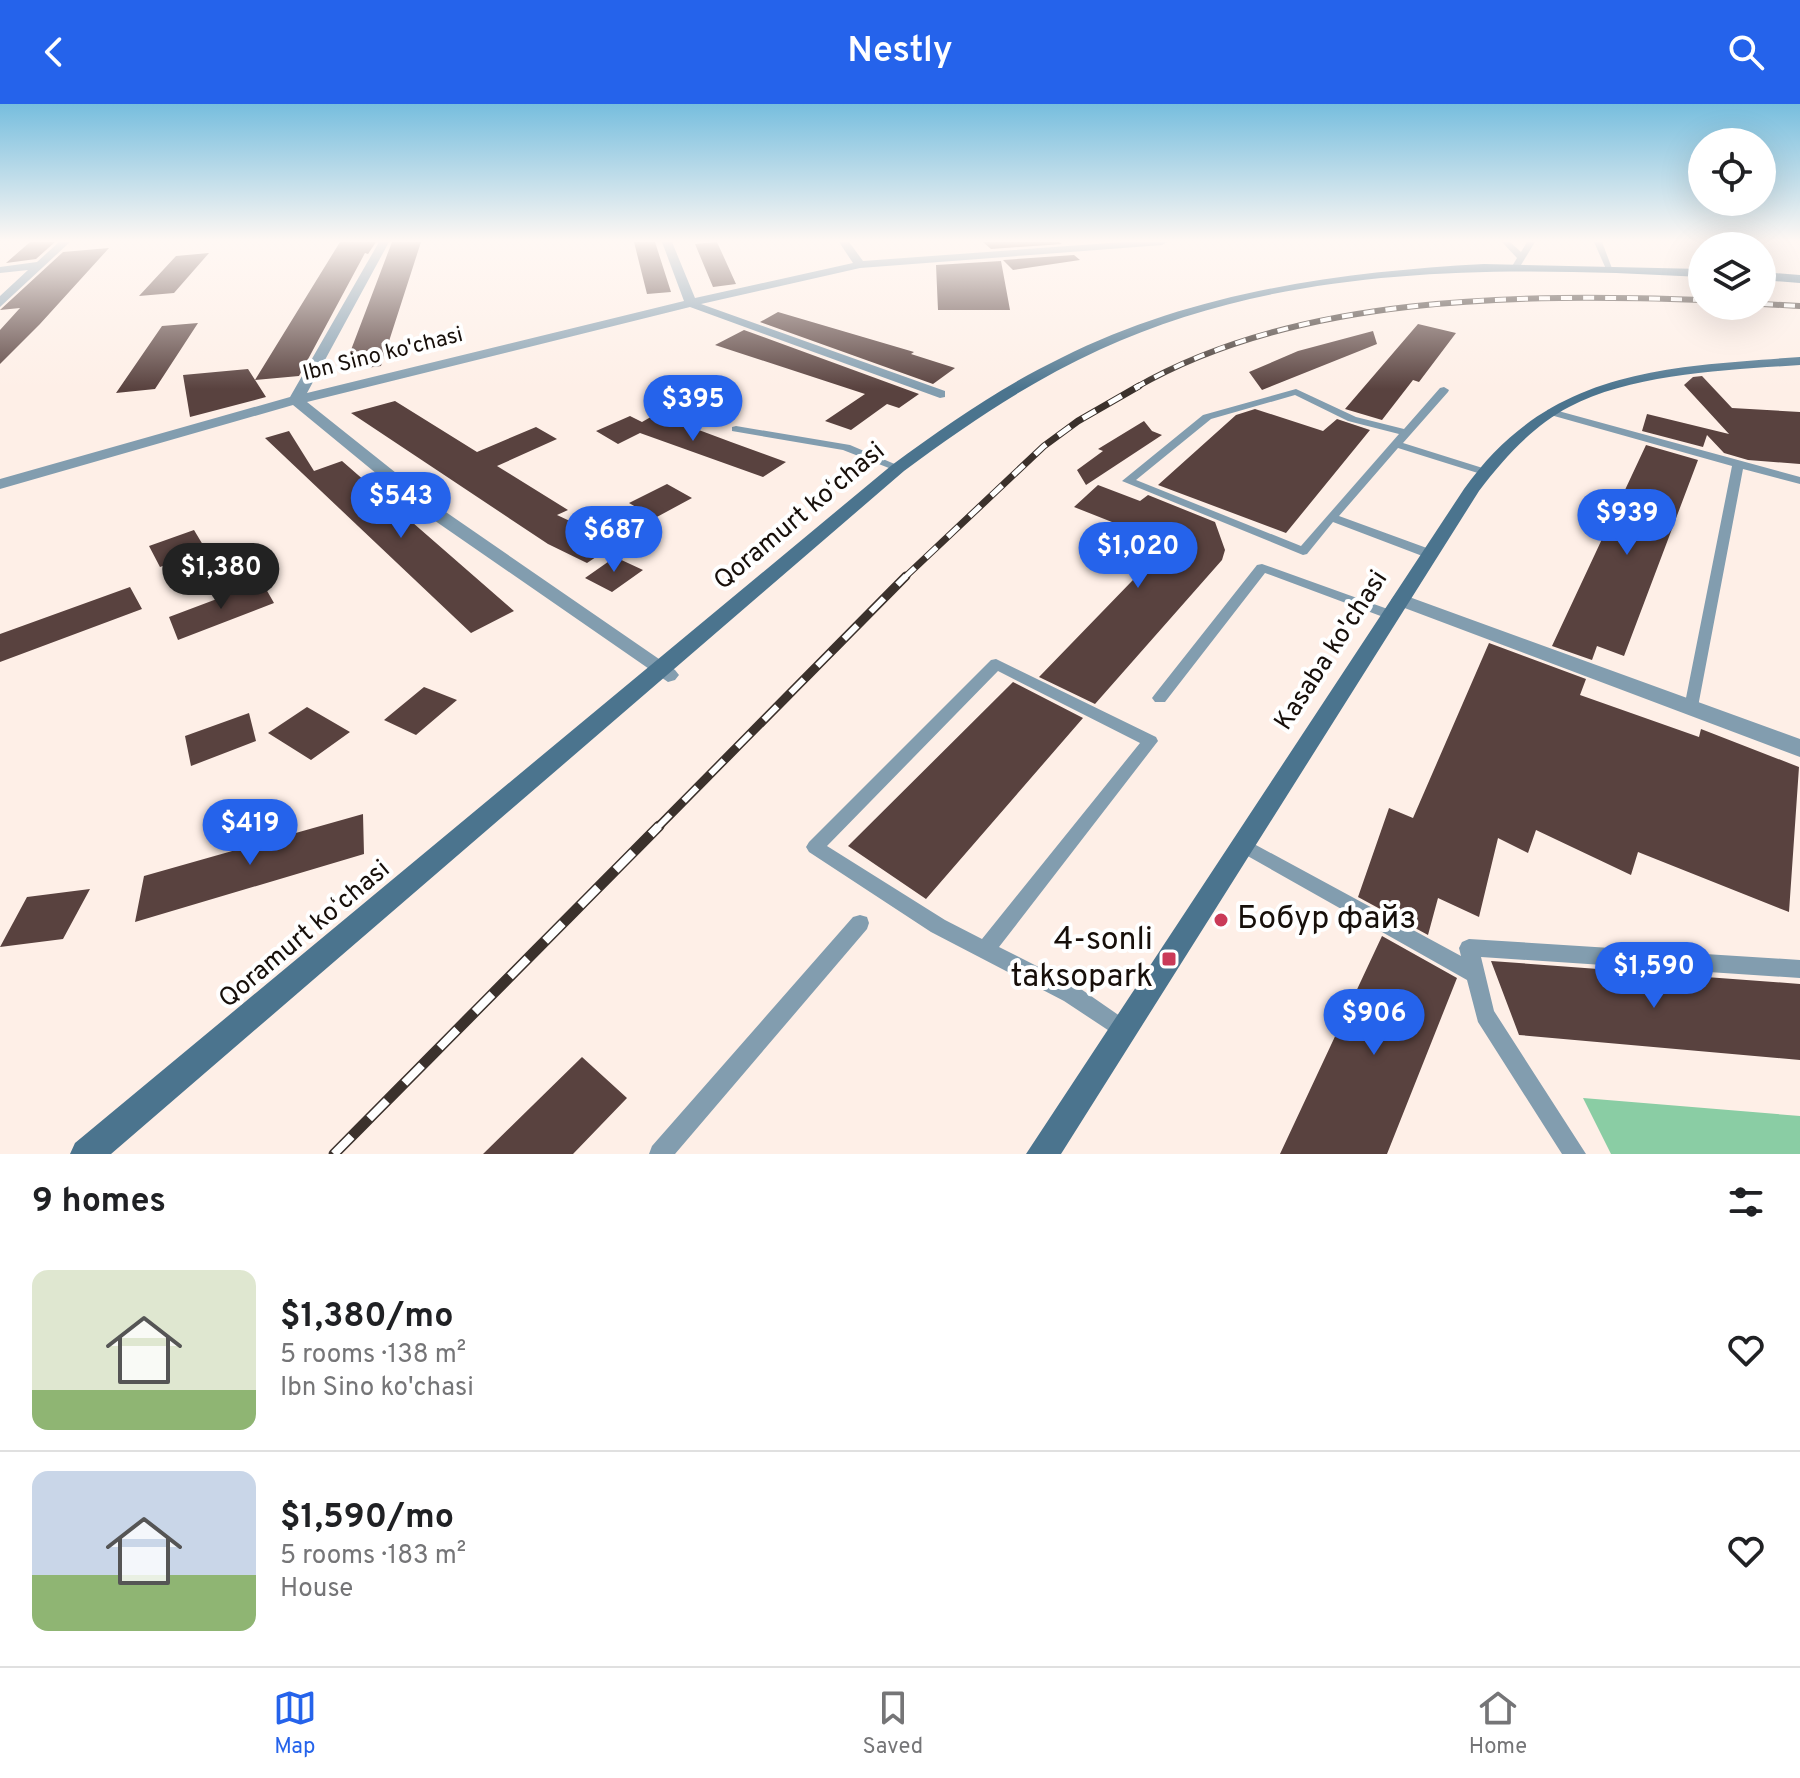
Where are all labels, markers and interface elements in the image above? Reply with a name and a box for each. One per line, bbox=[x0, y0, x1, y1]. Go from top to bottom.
text: Nestly bbox=[847, 29, 953, 75]
icon: back bbox=[32, 30, 76, 74]
icon: search bbox=[1724, 30, 1768, 74]
map controls bbox=[1688, 128, 1776, 320]
button: locate bbox=[1688, 128, 1776, 216]
button: layers bbox=[1688, 232, 1776, 320]
street label: Ibn Sino ko'chasi bbox=[300, 322, 466, 388]
pin: $395 bbox=[646, 375, 740, 443]
text: $395 bbox=[661, 384, 725, 417]
street label: Qoramurt koʻchasi bbox=[708, 436, 892, 598]
pin: $543 bbox=[354, 472, 448, 540]
text: $543 bbox=[369, 481, 433, 514]
pin: $939 bbox=[1580, 489, 1674, 557]
text: $939 bbox=[1595, 498, 1659, 531]
pin: $687 bbox=[567, 506, 661, 574]
text: $687 bbox=[583, 515, 645, 548]
pin: $1,020 bbox=[1073, 522, 1203, 590]
text: $1,020 bbox=[1097, 531, 1179, 564]
pin: $1,380 bbox=[156, 543, 286, 611]
text: $1,380 bbox=[180, 552, 262, 585]
street label: Kasaba ko'chasi bbox=[1268, 565, 1396, 737]
pin: $419 bbox=[203, 799, 297, 867]
text: $419 bbox=[221, 808, 279, 841]
street label: Qoramurt koʻchasi bbox=[213, 854, 397, 1016]
place label: Бобур файз bbox=[1237, 900, 1416, 940]
marker: Бобур файз bbox=[1212, 911, 1230, 929]
place label: 4-sonli taksopark bbox=[1011, 921, 1153, 998]
pin: $1,590 bbox=[1589, 942, 1719, 1010]
marker: 4-sonli taksopark bbox=[1160, 950, 1178, 968]
text: $1,590 bbox=[1613, 951, 1695, 984]
pin: $906 bbox=[1327, 989, 1421, 1057]
text: $906 bbox=[1342, 998, 1406, 1031]
icon: filters bbox=[1724, 1180, 1768, 1224]
text: 9 homes bbox=[32, 1181, 166, 1224]
text: $1,380/mo bbox=[280, 1296, 454, 1339]
icon: home bbox=[96, 1302, 192, 1398]
icon: heart bbox=[1724, 1328, 1768, 1372]
text: 5 rooms · 138 m² bbox=[280, 1339, 466, 1372]
text: Ibn Sino ko'chasi bbox=[280, 1372, 474, 1405]
text: $1,590/mo bbox=[280, 1497, 454, 1540]
icon: home bbox=[96, 1503, 192, 1599]
icon: heart bbox=[1724, 1529, 1768, 1573]
text: 5 rooms · 183 m² bbox=[280, 1540, 466, 1573]
text: House bbox=[280, 1573, 353, 1606]
tab: Map bbox=[273, 1686, 317, 1761]
tab: Saved bbox=[863, 1686, 923, 1761]
tab: Home bbox=[1469, 1686, 1527, 1761]

